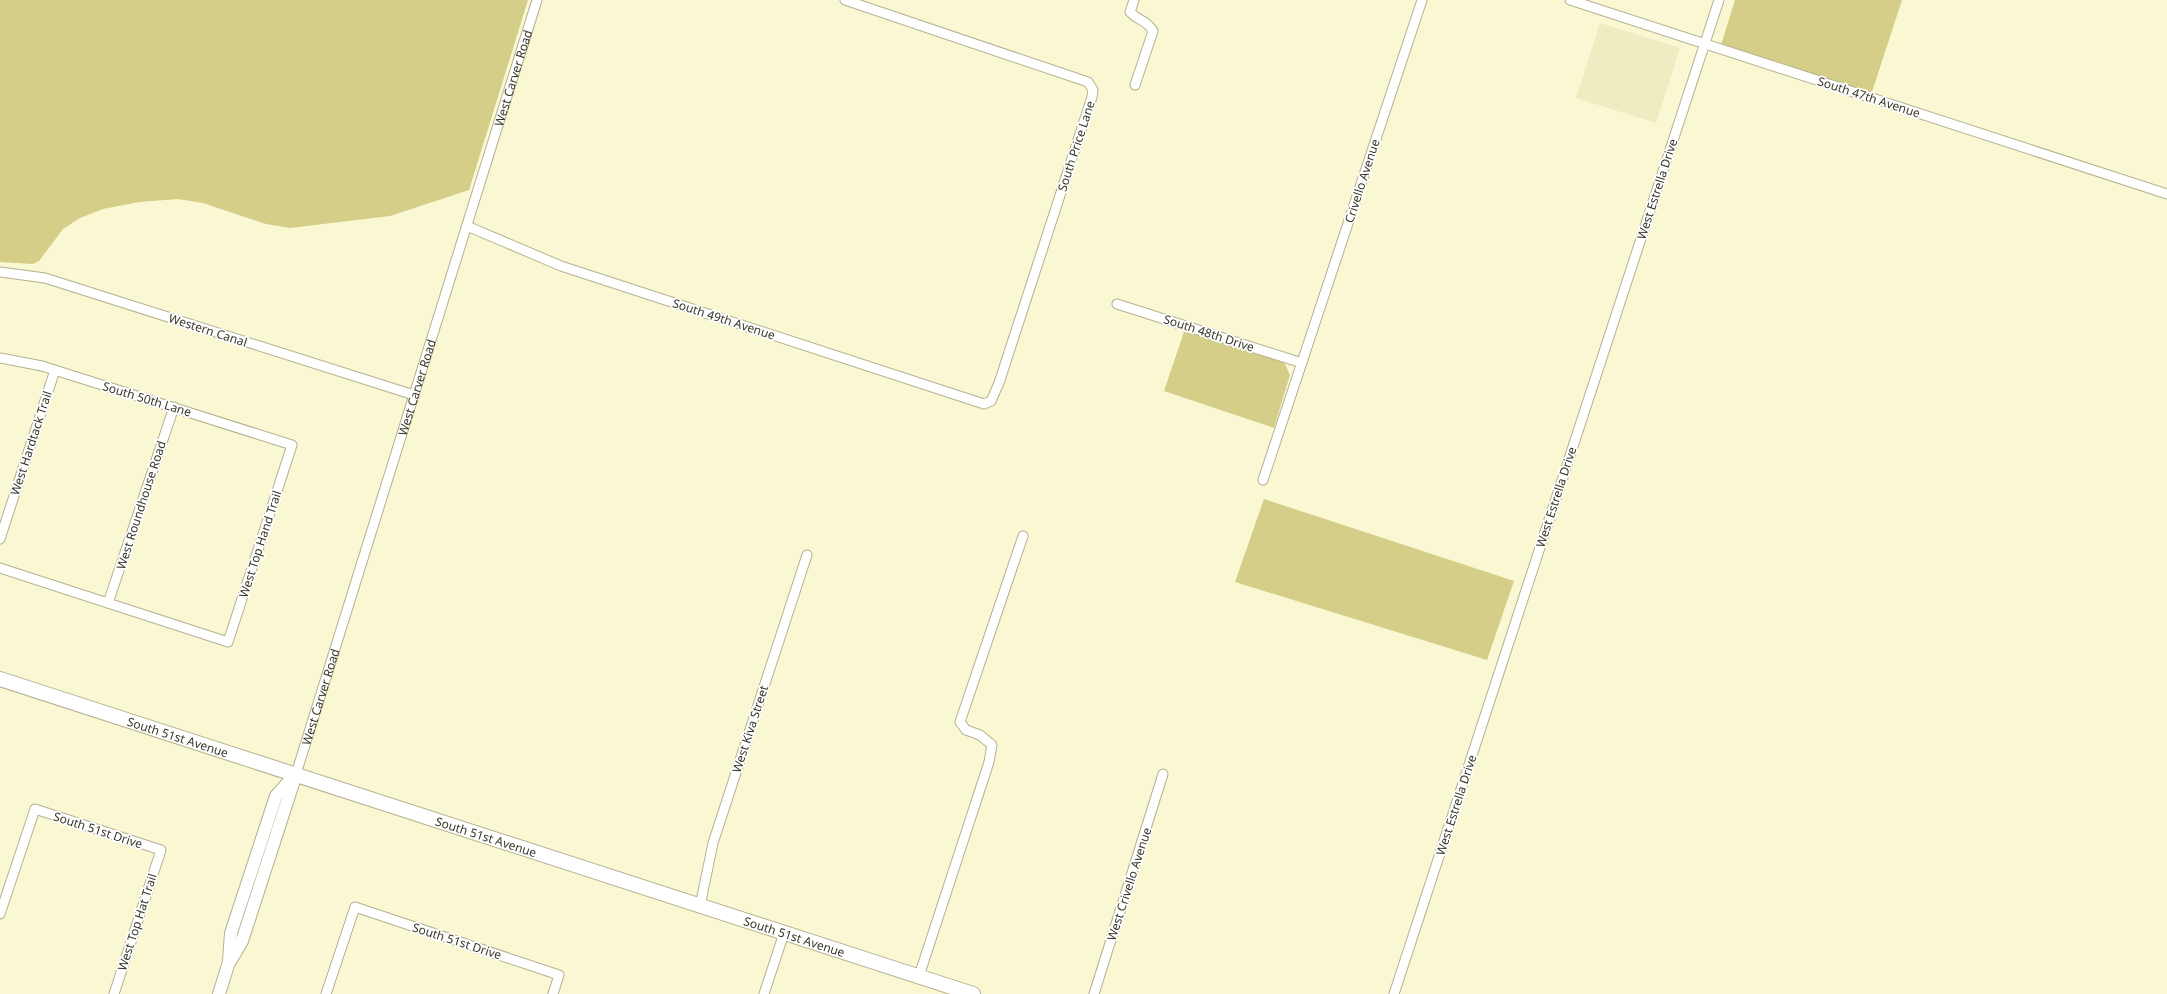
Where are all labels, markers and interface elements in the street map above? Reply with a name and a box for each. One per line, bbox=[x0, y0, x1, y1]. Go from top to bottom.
street label: West Carver Road bbox=[490, 28, 536, 128]
street label: South 47th Avenue bbox=[1816, 72, 1923, 122]
street label: South Price Lane bbox=[1053, 98, 1099, 193]
street label: West Estrella Drive bbox=[1633, 136, 1681, 241]
street label: Crivello Avenue bbox=[1340, 137, 1384, 225]
street label: South 49th Avenue bbox=[671, 294, 778, 344]
street label: Western Canal bbox=[167, 309, 249, 351]
street label: South 48th Drive bbox=[1161, 310, 1257, 356]
street label: West Carver Road bbox=[393, 337, 439, 438]
street label: South 50th Lane bbox=[101, 377, 194, 421]
street label: West Hardtack Trail bbox=[6, 389, 56, 497]
street label: West Roundhouse Road bbox=[112, 438, 170, 572]
street label: West Estrella Drive bbox=[1532, 444, 1580, 549]
street label: West Top Hand Trail bbox=[235, 488, 285, 600]
street label: West Carver Road bbox=[297, 646, 343, 747]
street label: West Kiva Street bbox=[728, 683, 772, 775]
street label: South 51st Avenue bbox=[125, 712, 231, 761]
street label: West Estrella Drive bbox=[1432, 752, 1480, 857]
street label: South 51st Drive bbox=[51, 808, 145, 852]
street label: South 51st Avenue bbox=[433, 812, 539, 861]
street label: West Crivello Avenue bbox=[1103, 825, 1155, 943]
street label: West Top Hat Trail bbox=[113, 871, 161, 973]
street label: South 51st Avenue bbox=[742, 912, 847, 961]
street label: South 51st Drive bbox=[410, 919, 504, 963]

